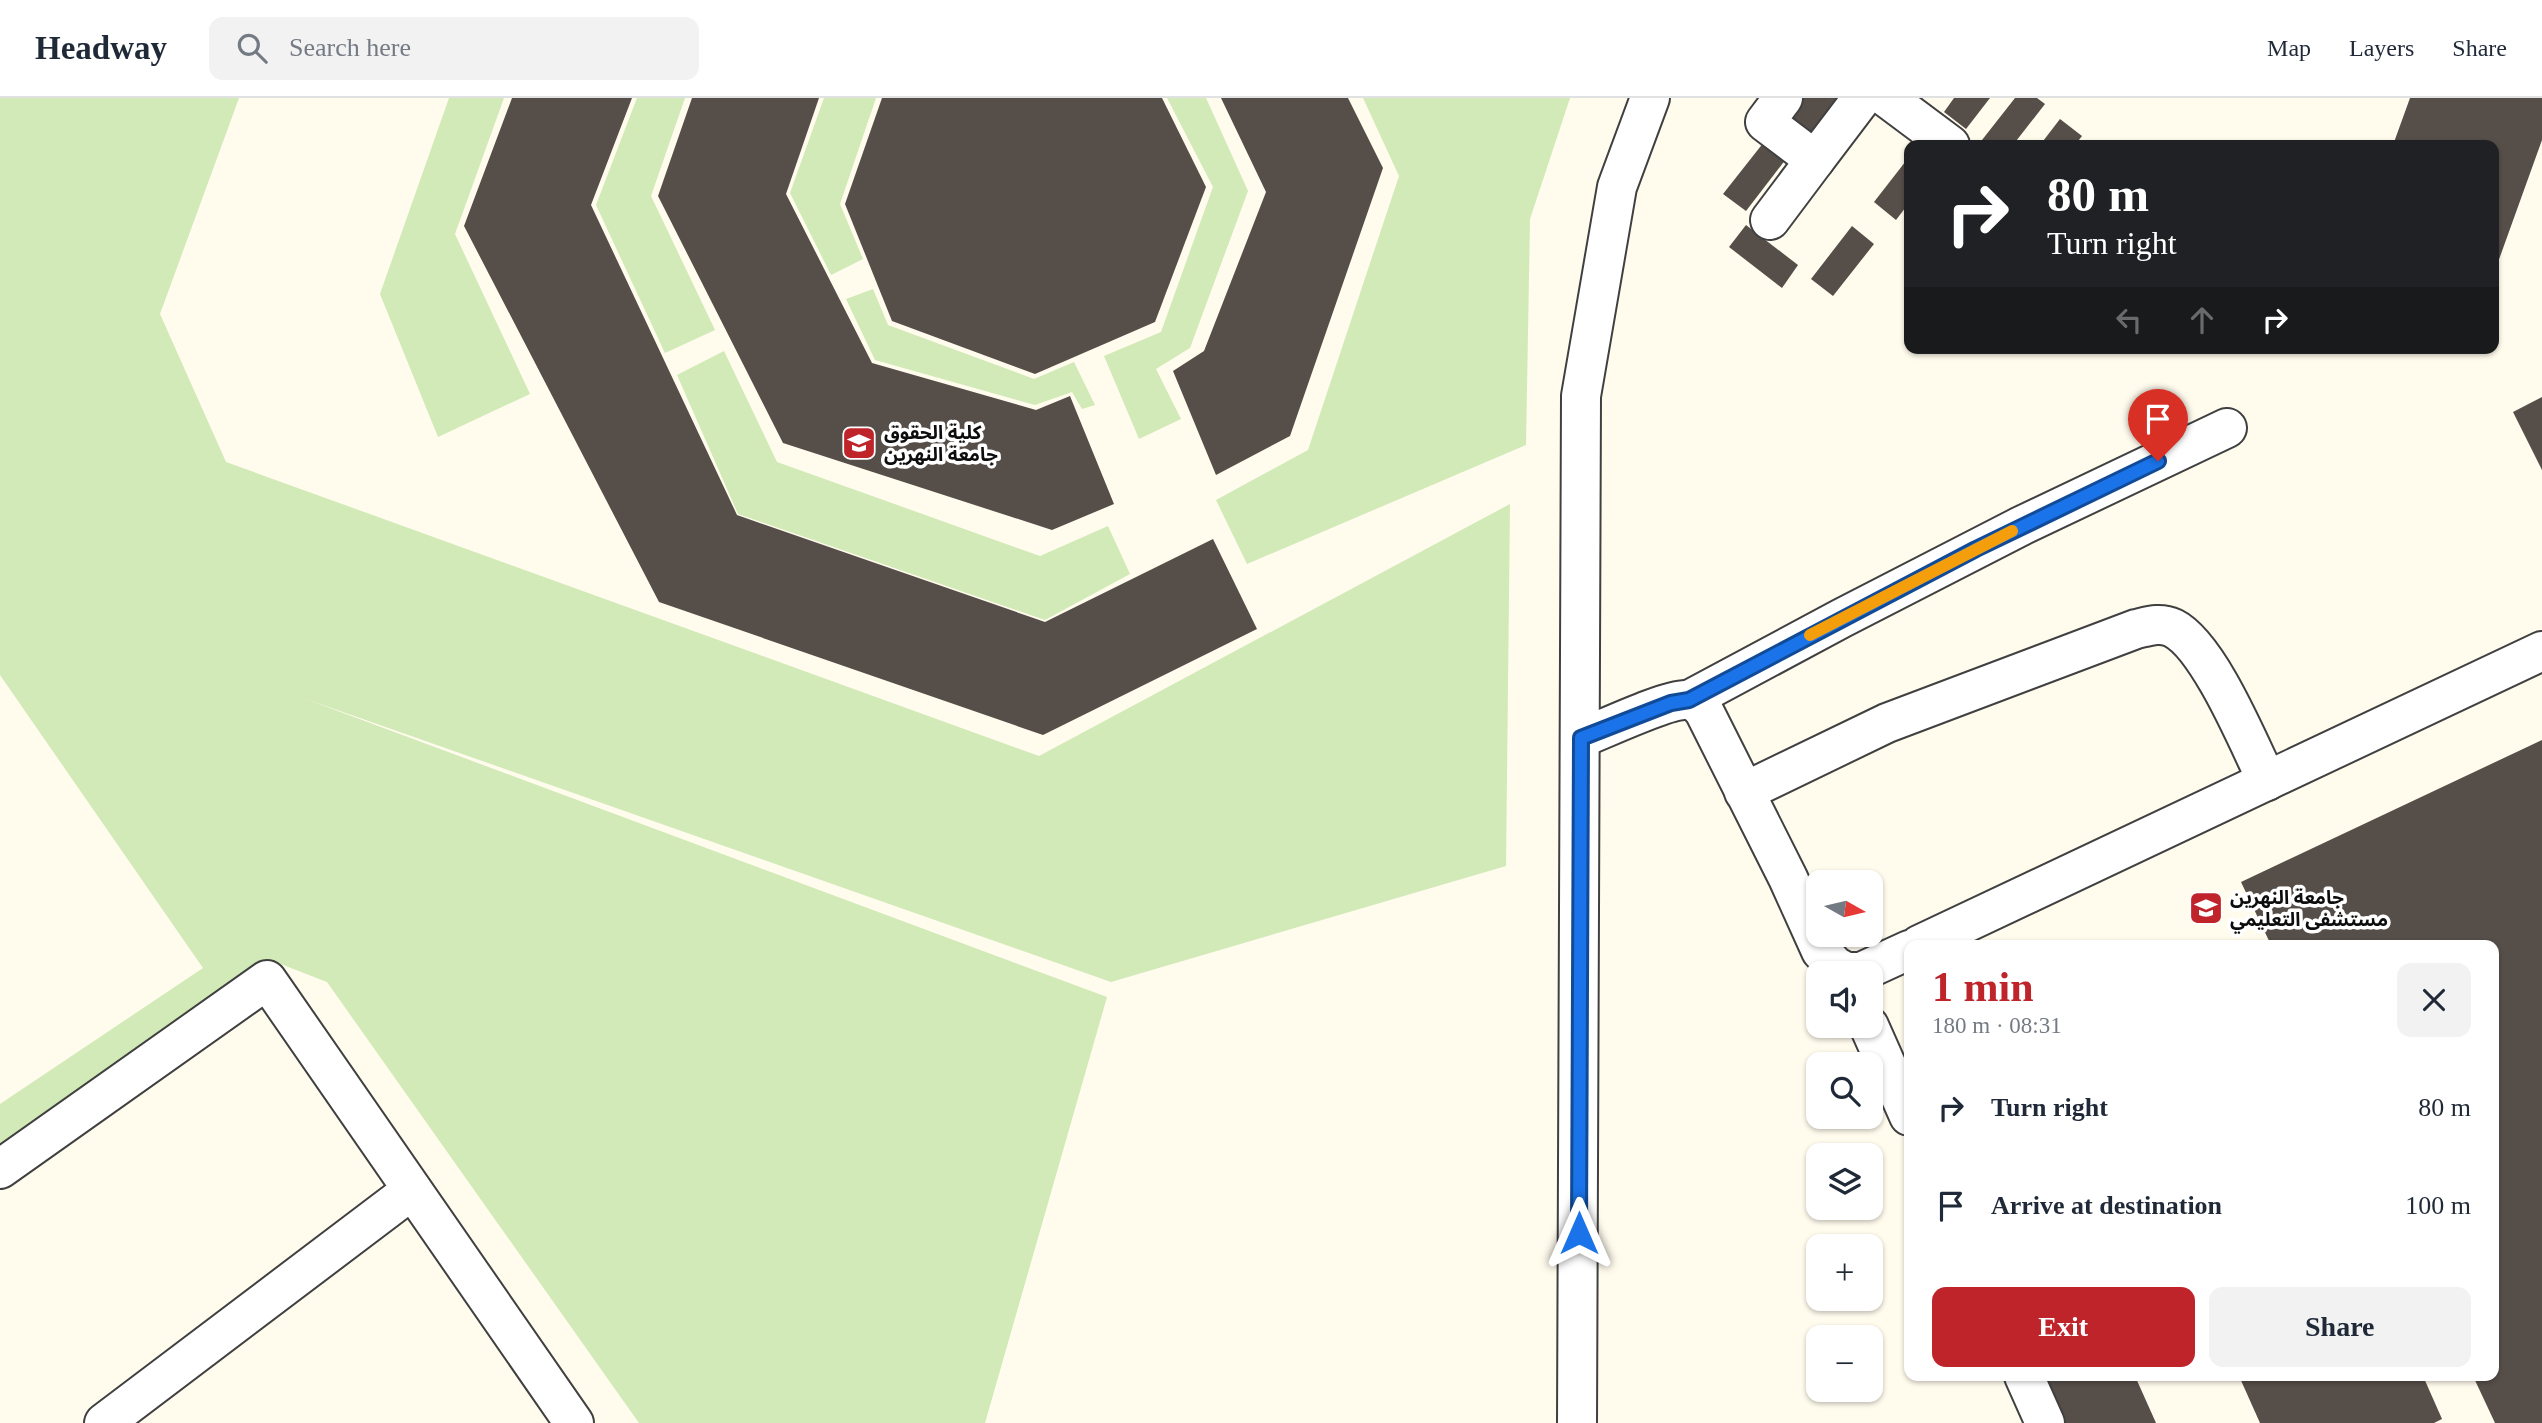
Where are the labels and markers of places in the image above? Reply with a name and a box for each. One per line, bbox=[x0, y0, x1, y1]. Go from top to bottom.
pin bbox=[2128, 389, 2188, 461]
place label: كلية الحقوق جامعة النهرين bbox=[884, 422, 998, 466]
school or university icon: كلية الحقوق جامعة النهرين bbox=[840, 424, 878, 462]
place label: جامعة النهرين مستشفى التعليمي bbox=[2230, 887, 2388, 934]
school or university icon: جامعة النهرين مستشفى التعليمي bbox=[2187, 889, 2225, 927]

